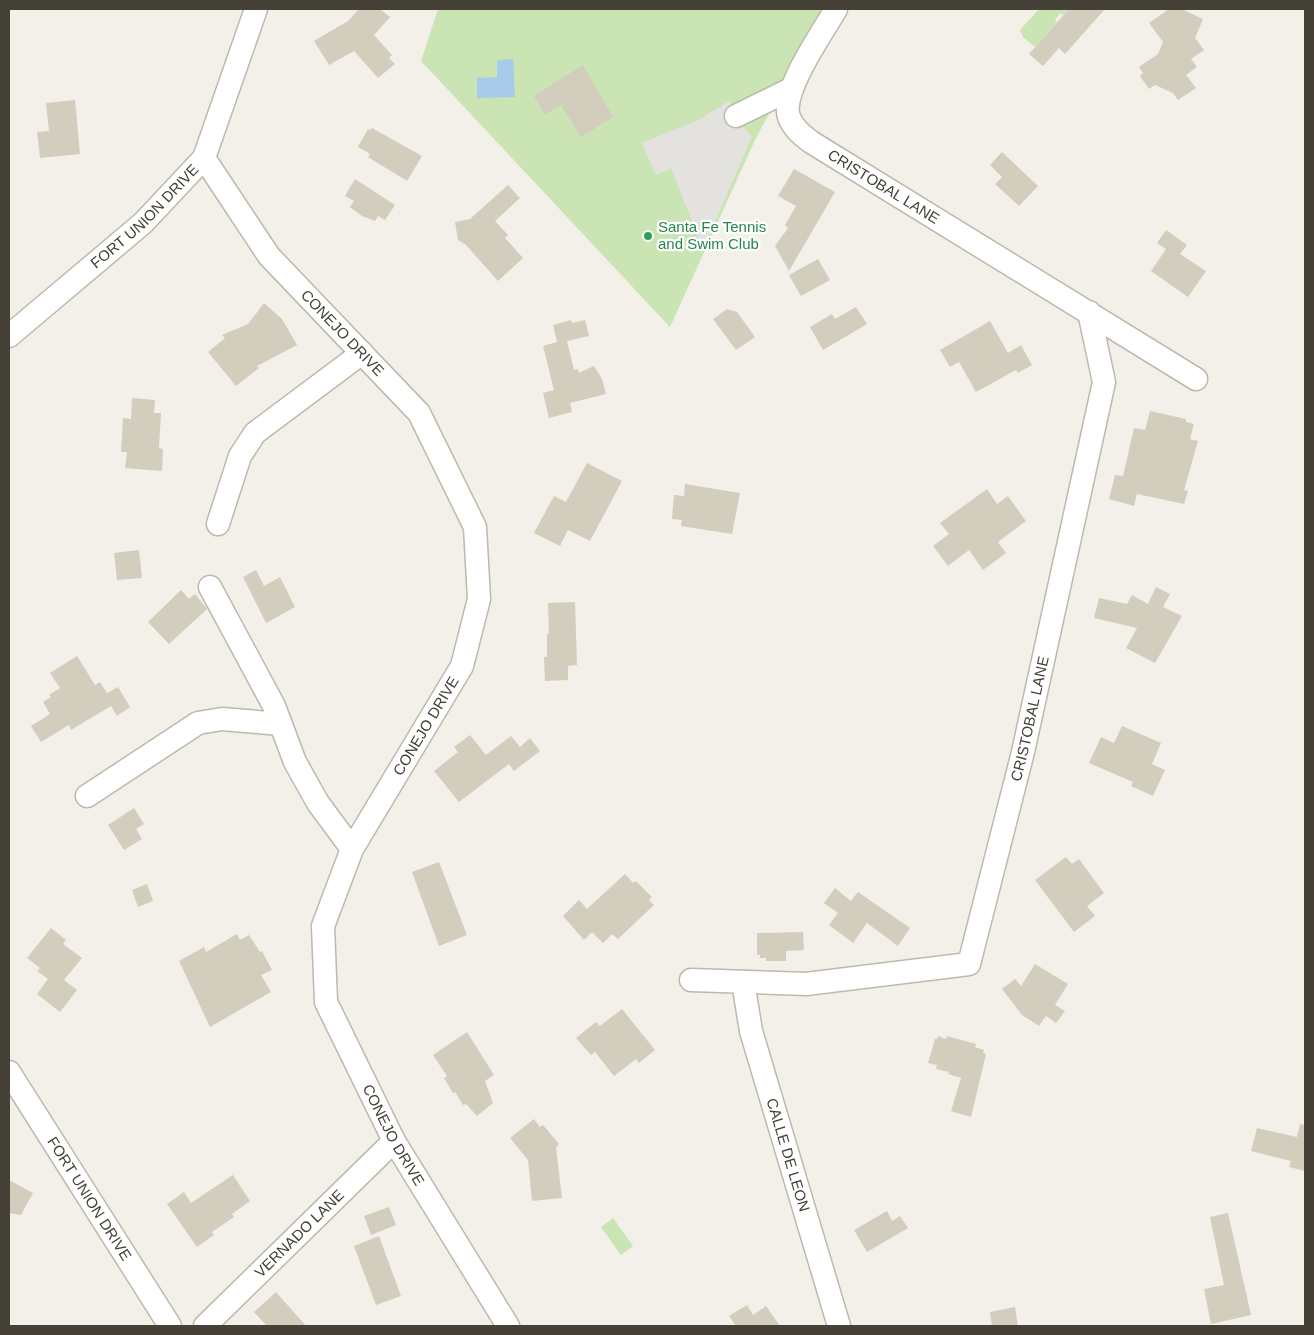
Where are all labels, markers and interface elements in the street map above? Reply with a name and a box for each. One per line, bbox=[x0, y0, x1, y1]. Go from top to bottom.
street label: CRISTOBAL LANE bbox=[825, 146, 943, 227]
street label: FORT UNION DRIVE bbox=[87, 161, 202, 272]
place label: Santa Fe Tennis and Swim Club bbox=[658, 218, 766, 252]
marker: Santa Fe Tennis and Swim Club bbox=[642, 230, 654, 242]
street label: CONEJO DRIVE bbox=[298, 286, 388, 379]
street label: CRISTOBAL LANE bbox=[1007, 655, 1052, 783]
street label: CONEJO DRIVE bbox=[389, 673, 462, 778]
street label: CONEJO DRIVE bbox=[360, 1081, 428, 1188]
street label: CALLE DE LEON bbox=[763, 1096, 813, 1214]
street label: FORT UNION DRIVE bbox=[44, 1134, 135, 1263]
street label: VERNADO LANE bbox=[251, 1186, 347, 1281]

